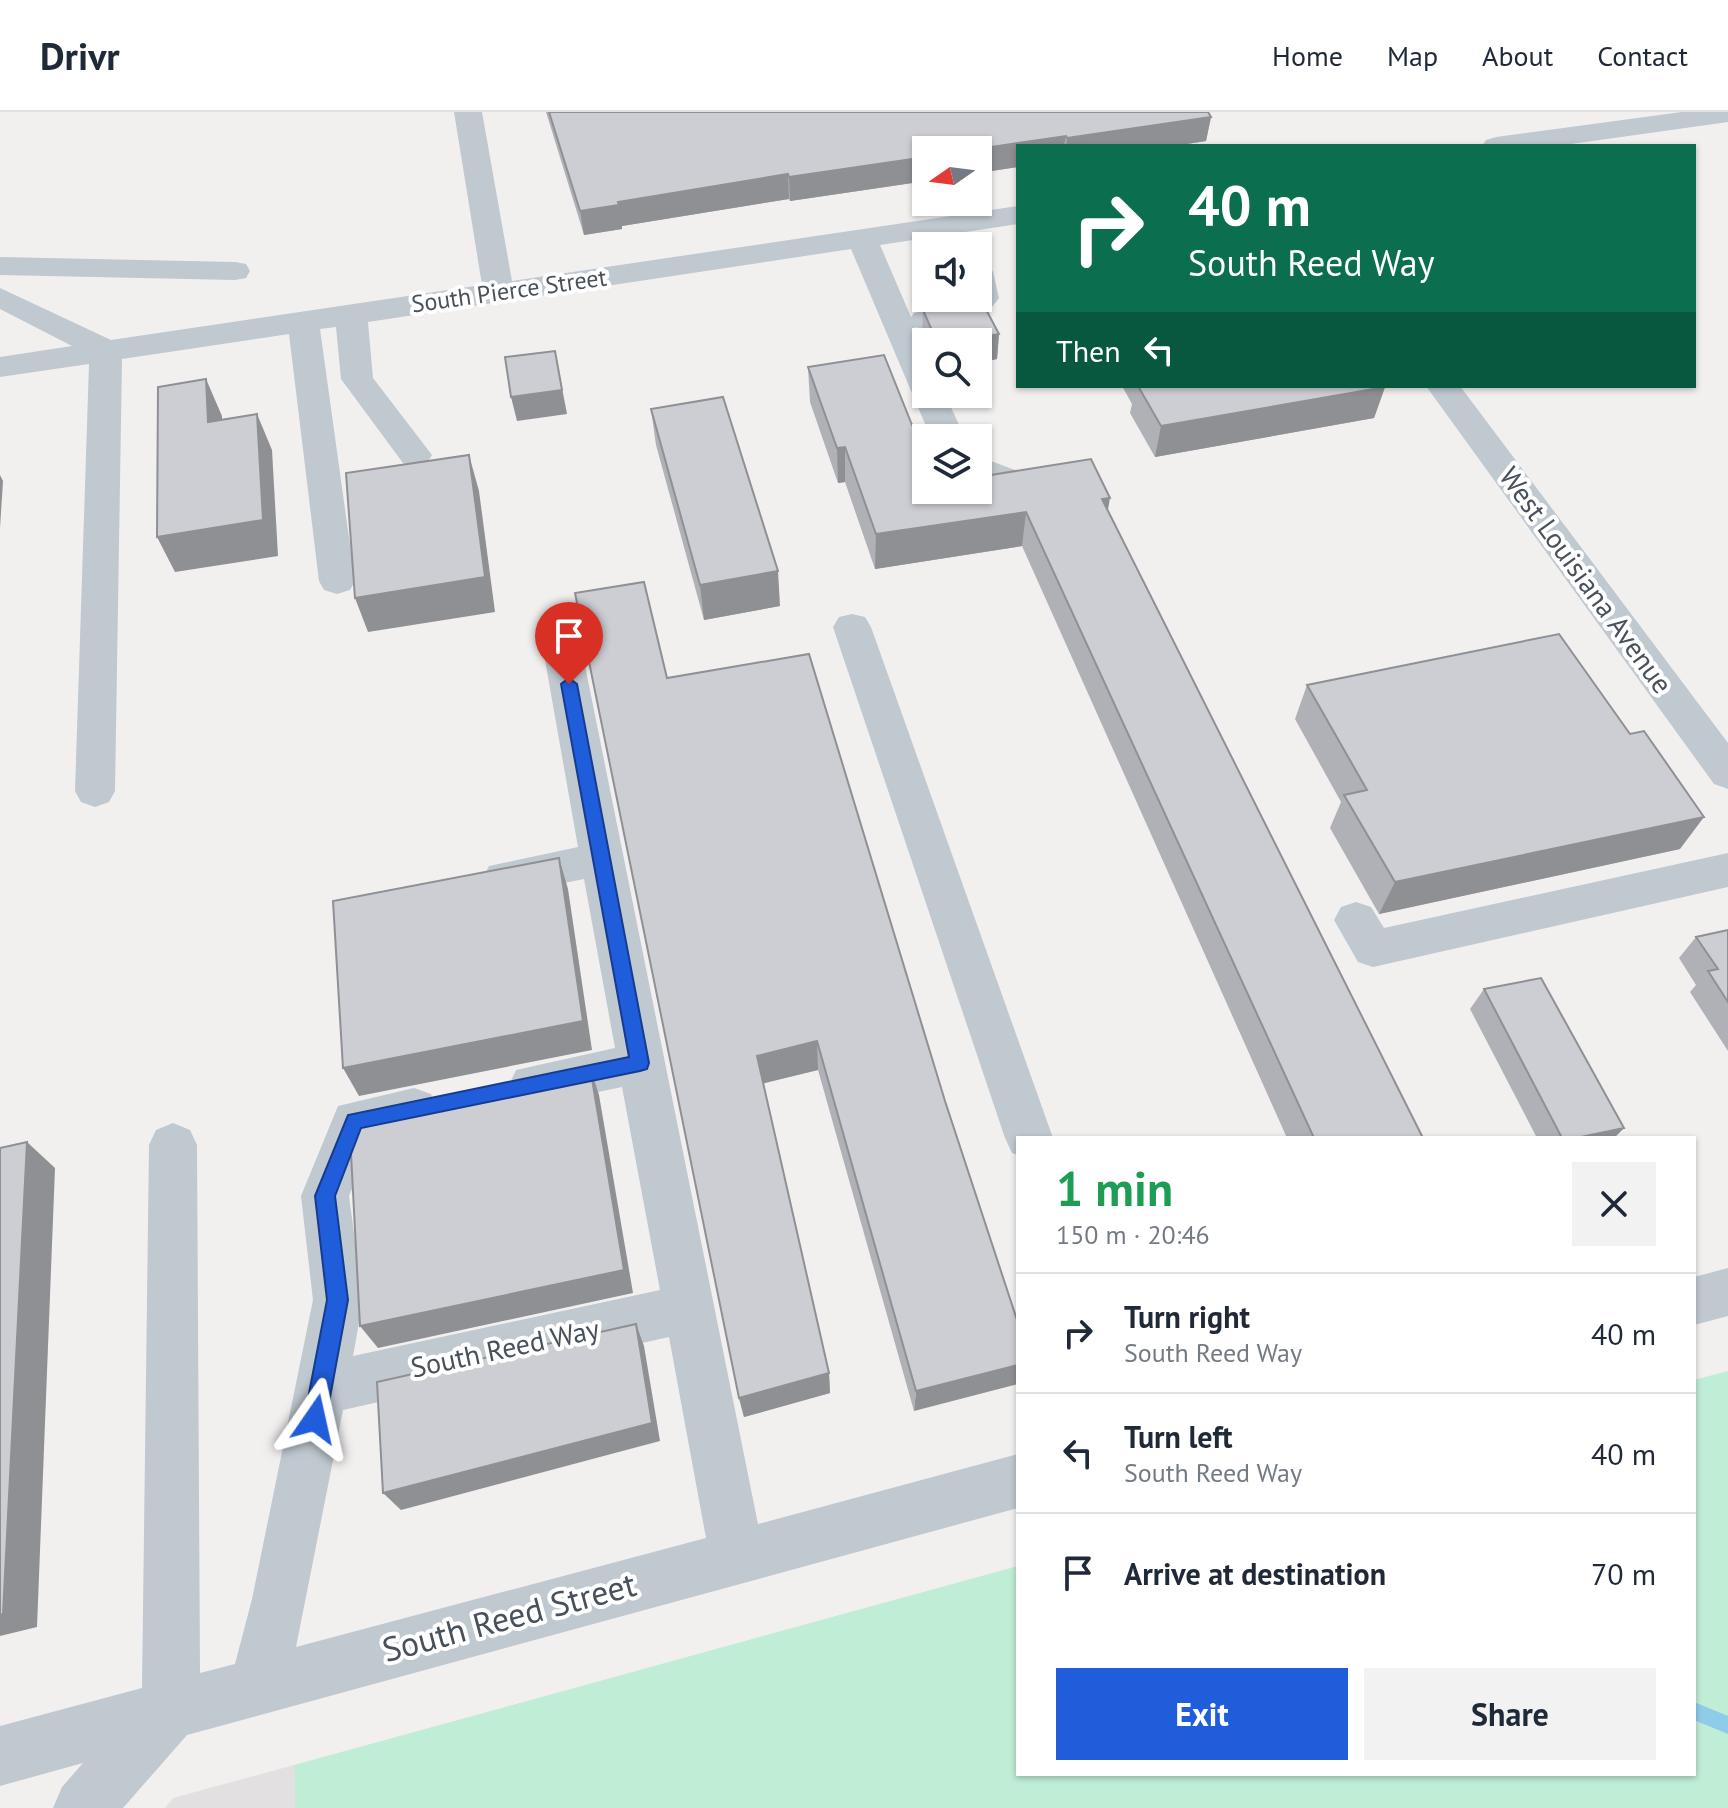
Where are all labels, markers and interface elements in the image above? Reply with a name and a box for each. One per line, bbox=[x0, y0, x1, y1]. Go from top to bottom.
text: Drivr bbox=[40, 31, 120, 80]
text: Home bbox=[1272, 37, 1343, 74]
text: Map bbox=[1387, 37, 1438, 74]
text: About bbox=[1482, 37, 1553, 74]
text: Contact bbox=[1597, 37, 1688, 74]
north arrow bbox=[912, 136, 992, 216]
map controls bbox=[912, 136, 992, 504]
text: 40 m bbox=[1188, 169, 1311, 241]
icon: right bbox=[1056, 176, 1160, 280]
button: sound bbox=[912, 232, 992, 312]
text: South Reed Way bbox=[1188, 239, 1434, 286]
street label: South Pierce Street bbox=[409, 261, 608, 320]
button: search bbox=[912, 328, 992, 408]
icon: left bbox=[1137, 328, 1181, 372]
text: Then bbox=[1056, 331, 1121, 370]
button: layers bbox=[912, 424, 992, 504]
street label: West Louisiana Avenue bbox=[1492, 459, 1681, 701]
pin bbox=[535, 602, 603, 684]
icon: arrive bbox=[547, 614, 591, 658]
text: 1 min bbox=[1056, 1157, 1173, 1219]
button: close bbox=[1572, 1162, 1656, 1246]
text: 150 m · 20:46 bbox=[1056, 1218, 1210, 1251]
text: Turn right bbox=[1124, 1297, 1250, 1336]
street label: South Reed Way bbox=[407, 1309, 602, 1386]
icon: right bbox=[1056, 1311, 1100, 1355]
text: 40 m bbox=[1591, 1314, 1656, 1353]
text: South Reed Way bbox=[1124, 1336, 1302, 1369]
position arrow bbox=[273, 1377, 357, 1461]
text: Turn left bbox=[1124, 1417, 1232, 1456]
icon: left bbox=[1056, 1431, 1100, 1475]
text: 40 m bbox=[1591, 1434, 1656, 1473]
text: South Reed Way bbox=[1124, 1456, 1302, 1489]
icon: arrive bbox=[1056, 1551, 1100, 1595]
text: Arrive at destination bbox=[1124, 1554, 1386, 1593]
text: 70 m bbox=[1591, 1554, 1656, 1593]
street label: South Reed Street bbox=[377, 1561, 641, 1671]
button: Exit bbox=[1056, 1668, 1348, 1760]
button: Share bbox=[1364, 1668, 1656, 1760]

